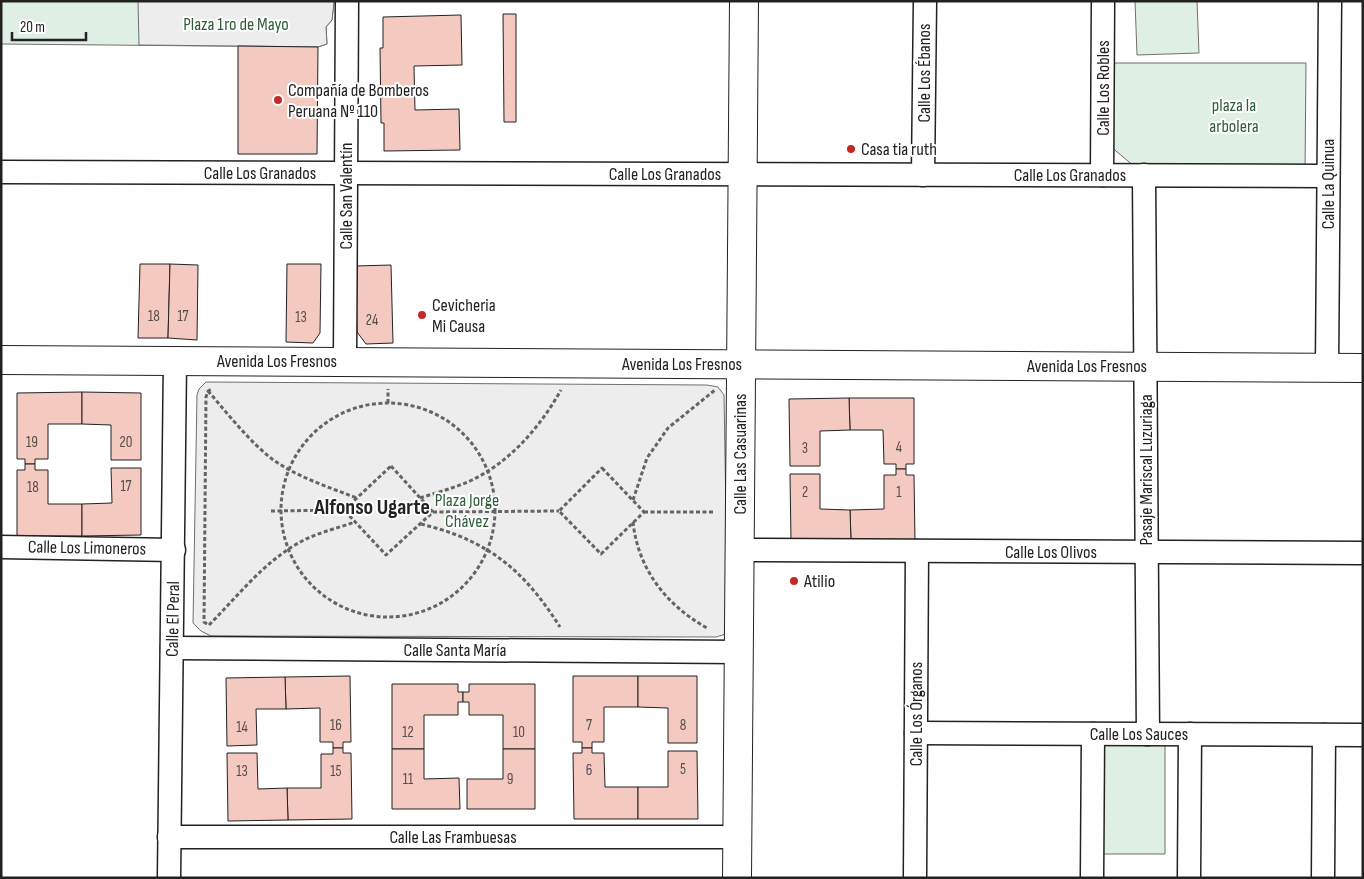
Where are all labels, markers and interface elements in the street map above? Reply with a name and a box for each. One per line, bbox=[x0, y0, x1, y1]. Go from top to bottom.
scale bar bbox=[12, 10, 86, 42]
park label: Plaza 1ro de Mayo bbox=[183, 14, 289, 35]
text: 20 m bbox=[20, 18, 45, 37]
street label: Calle Los Ébanos bbox=[914, 24, 935, 122]
street label: Calle Los Robles bbox=[1093, 40, 1114, 136]
place label: Compañía de Bomberos Peruana Nº 110 bbox=[288, 80, 429, 122]
marker: Compañía de Bomberos Peruana Nº 110 bbox=[272, 94, 284, 106]
park label: plaza la arbolera bbox=[1209, 95, 1259, 137]
place label: Casa tia ruth bbox=[861, 139, 937, 160]
street label: Calle La Quinua bbox=[1318, 139, 1339, 229]
street label: Calle San Valentín bbox=[336, 143, 357, 249]
marker: Casa tia ruth bbox=[845, 143, 857, 155]
street label: Calle Los Granados bbox=[204, 163, 316, 184]
street label: Calle Los Granados bbox=[609, 164, 721, 185]
street label: Calle Los Granados bbox=[1014, 165, 1126, 186]
place label: Cevicheria Mi Causa bbox=[432, 295, 496, 337]
house number: 18 bbox=[148, 307, 160, 326]
house number: 17 bbox=[177, 307, 189, 326]
house number: 13 bbox=[295, 308, 307, 327]
marker: Cevicheria Mi Causa bbox=[416, 309, 428, 321]
house number: 24 bbox=[366, 311, 378, 330]
street label: Avenida Los Fresnos bbox=[216, 351, 337, 372]
street label: Avenida Los Fresnos bbox=[621, 354, 742, 375]
street label: Avenida Los Fresnos bbox=[1026, 356, 1147, 377]
street label: Calle Las Casuarinas bbox=[730, 394, 751, 514]
street label: Pasaje Mariscal Luzuriaga bbox=[1136, 394, 1157, 546]
house number: 19 bbox=[26, 433, 38, 452]
house number: 20 bbox=[120, 433, 132, 452]
house number: 4 bbox=[896, 438, 902, 457]
house number: 3 bbox=[802, 439, 808, 458]
house number: 17 bbox=[120, 477, 132, 496]
house number: 18 bbox=[27, 478, 39, 497]
house number: 2 bbox=[802, 483, 808, 502]
house number: 1 bbox=[896, 483, 902, 502]
park label: Plaza Jorge Chávez bbox=[435, 490, 499, 532]
district label: Alfonso Ugarte bbox=[313, 494, 430, 521]
street label: Calle Los Limoneros bbox=[28, 536, 146, 560]
street label: Calle Los Olivos bbox=[1005, 542, 1097, 563]
place label: Atilio bbox=[803, 571, 835, 592]
marker: Atilio bbox=[788, 575, 800, 587]
street label: Calle El Peral bbox=[162, 581, 184, 657]
street label: Calle Santa María bbox=[404, 640, 507, 661]
street label: Calle Los Órganos bbox=[906, 662, 927, 766]
house number: 16 bbox=[330, 716, 342, 735]
house number: 7 bbox=[586, 716, 592, 735]
house number: 8 bbox=[680, 716, 686, 735]
house number: 14 bbox=[236, 718, 248, 737]
house number: 12 bbox=[402, 723, 414, 742]
house number: 10 bbox=[513, 723, 525, 742]
street label: Calle Los Sauces bbox=[1090, 724, 1188, 745]
house number: 5 bbox=[680, 760, 686, 779]
house number: 6 bbox=[586, 761, 592, 780]
house number: 13 bbox=[236, 762, 248, 781]
house number: 15 bbox=[330, 762, 342, 781]
house number: 11 bbox=[403, 770, 414, 789]
house number: 9 bbox=[507, 770, 513, 789]
street label: Calle Las Frambuesas bbox=[389, 827, 517, 848]

